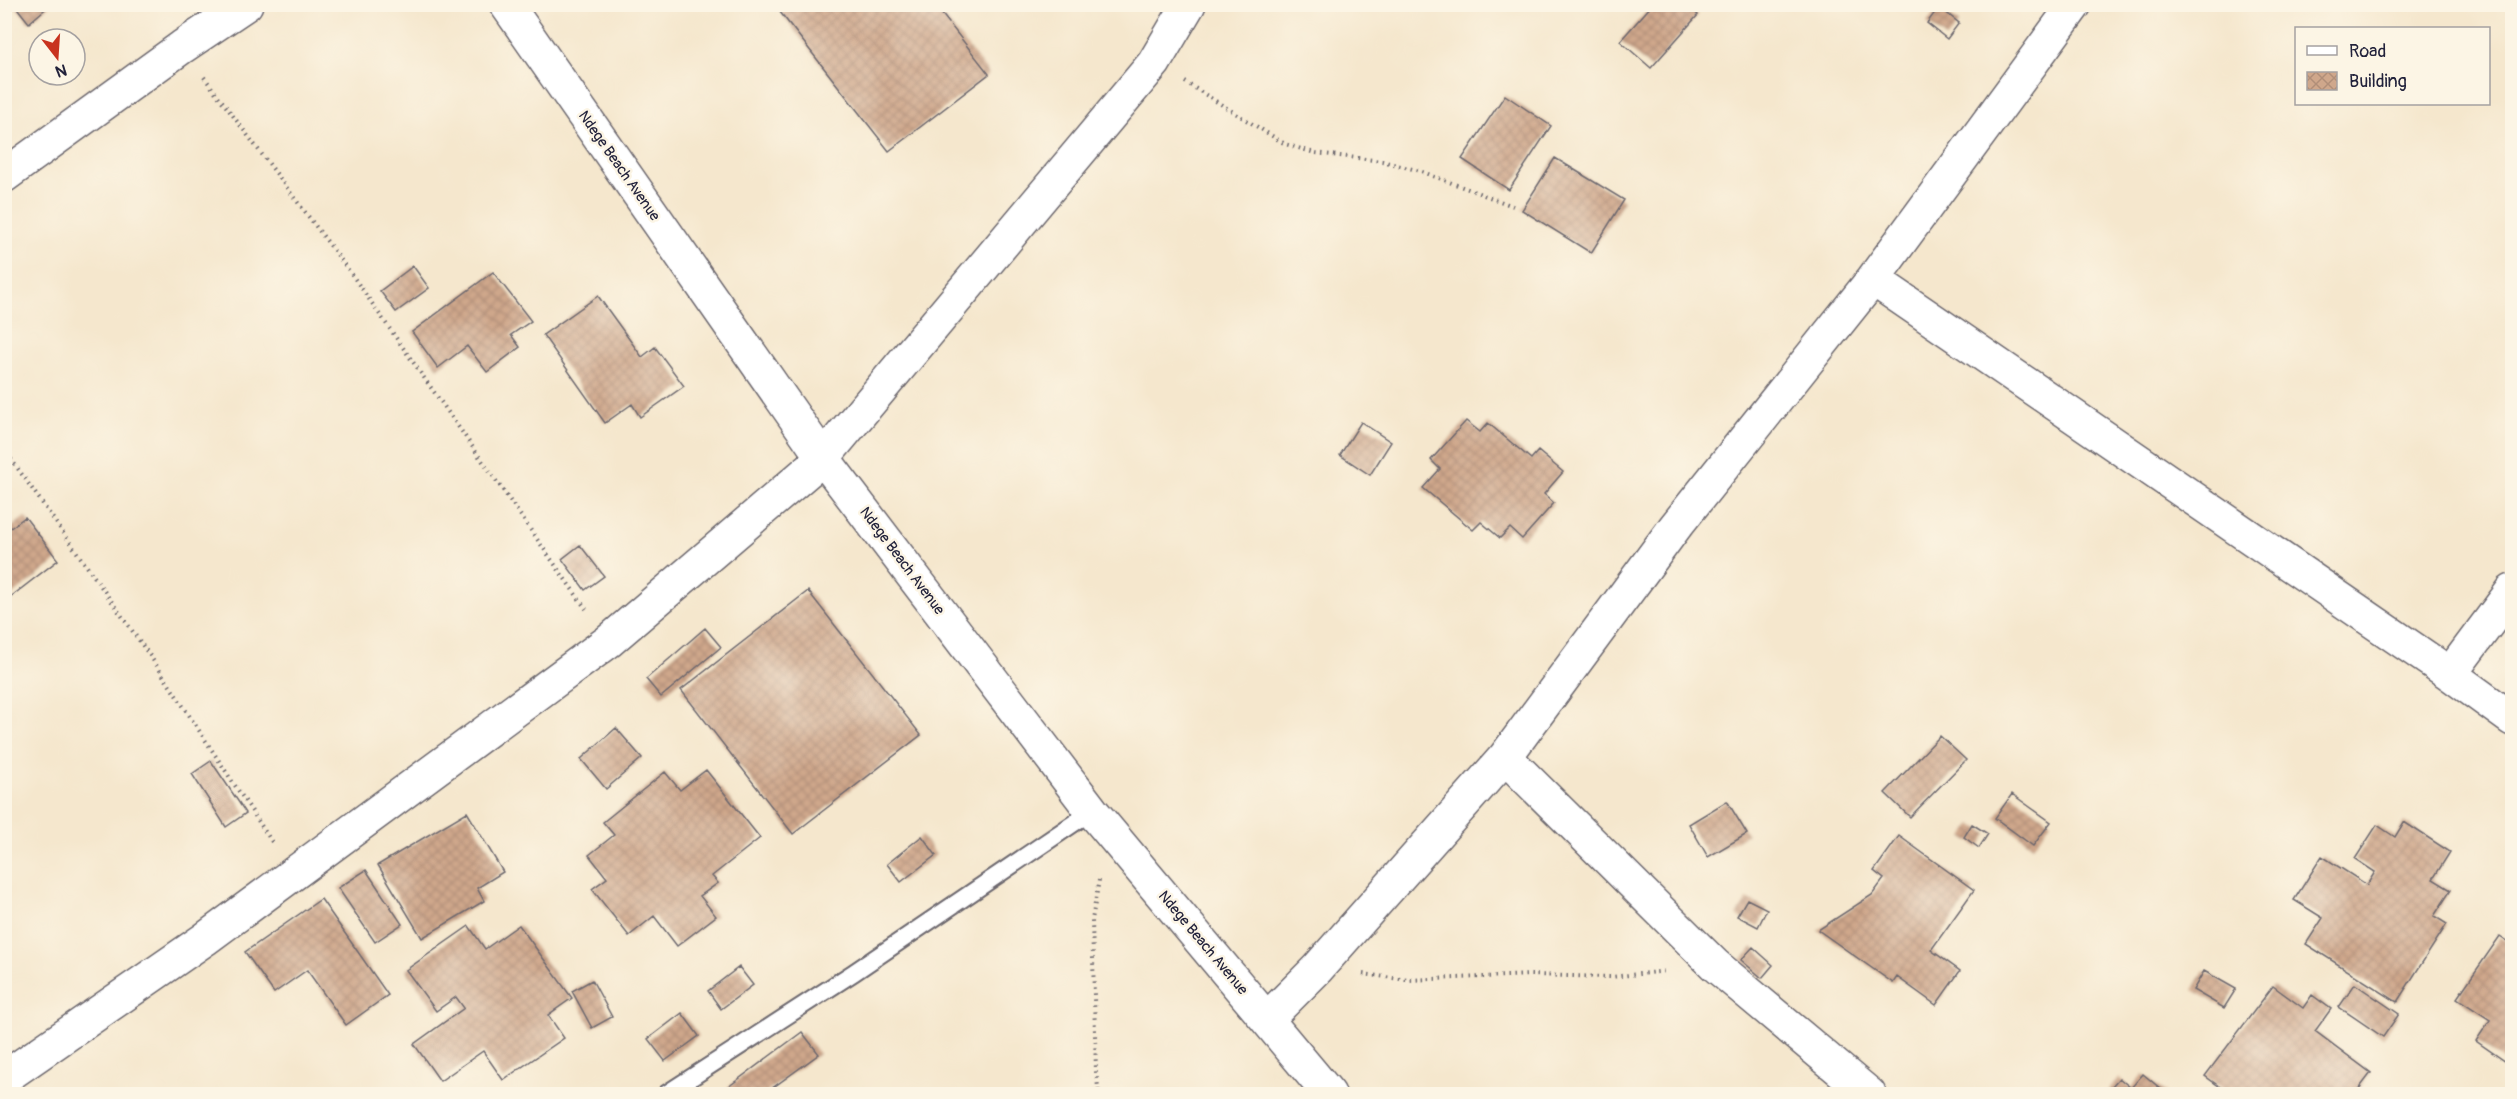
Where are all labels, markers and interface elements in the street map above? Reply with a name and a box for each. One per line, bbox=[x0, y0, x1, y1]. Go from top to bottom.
north arrow bbox=[27, 27, 87, 87]
legend bbox=[2295, 27, 2490, 105]
text: Road bbox=[2349, 40, 2386, 63]
text: N bbox=[53, 59, 69, 82]
text: Building bbox=[2349, 70, 2407, 93]
street label: Ndege Beach Avenue bbox=[574, 107, 664, 225]
street label: Ndege Beach Avenue bbox=[855, 503, 949, 619]
street label: Ndege Beach Avenue bbox=[1154, 887, 1252, 999]

